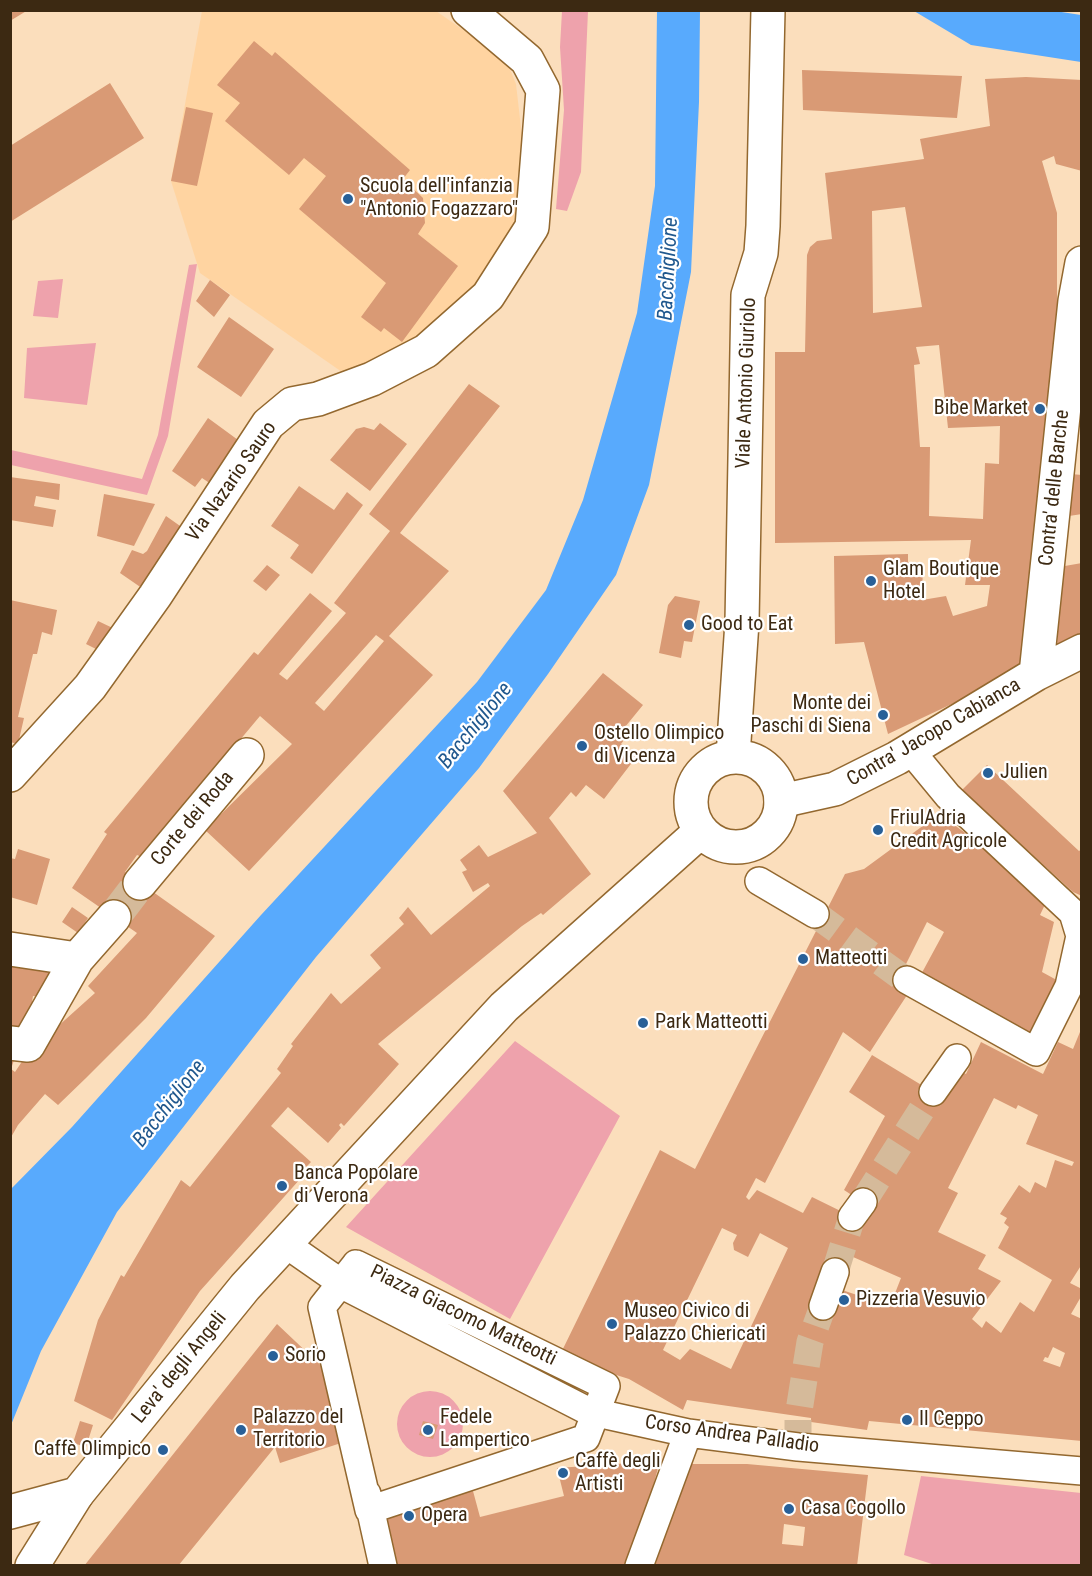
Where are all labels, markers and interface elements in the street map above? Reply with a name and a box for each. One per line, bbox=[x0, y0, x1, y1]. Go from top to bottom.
place label: Scuola dell'infanzia "Antonio Fogazzaro" bbox=[360, 175, 518, 222]
marker: Scuola dell'infanzia "Antonio Fogazzaro" bbox=[341, 192, 355, 206]
water label: Bacchiglione bbox=[654, 217, 684, 321]
street label: Viale Antonio Giuriolo bbox=[732, 297, 762, 469]
place label: Bibe Market bbox=[934, 397, 1028, 421]
marker: Bibe Market bbox=[1033, 402, 1047, 416]
street label: Contra' delle Barche bbox=[1035, 409, 1075, 567]
street label: Via Nazario Sauro bbox=[182, 417, 282, 547]
place label: Glam Boutique Hotel bbox=[883, 558, 999, 605]
marker: Glam Boutique Hotel bbox=[864, 574, 878, 588]
place label: Good to Eat bbox=[701, 613, 793, 637]
marker: Good to Eat bbox=[682, 618, 696, 632]
street label: Contra' Jacopo Cabianca bbox=[843, 674, 1025, 792]
water label: Bacchiglione bbox=[434, 678, 518, 774]
place label: Monte dei Paschi di Siena bbox=[751, 692, 871, 739]
marker: Monte dei Paschi di Siena bbox=[876, 708, 890, 722]
place label: Ostello Olimpico di Vicenza bbox=[594, 722, 724, 769]
marker: Ostello Olimpico di Vicenza bbox=[575, 739, 589, 753]
place label: Julien bbox=[1000, 761, 1048, 785]
marker: Julien bbox=[981, 766, 995, 780]
street label: Corte dei Roda bbox=[146, 767, 240, 871]
place label: FriulAdria Credit Agricole bbox=[890, 807, 1007, 854]
marker: FriulAdria Credit Agricole bbox=[871, 823, 885, 837]
place label: Matteotti bbox=[815, 947, 887, 971]
marker: Matteotti bbox=[796, 952, 810, 966]
place label: Park Matteotti bbox=[655, 1011, 768, 1035]
marker: Park Matteotti bbox=[636, 1016, 650, 1030]
water label: Bacchiglione bbox=[128, 1056, 212, 1152]
place label: Banca Popolare di Verona bbox=[294, 1162, 418, 1209]
marker: Banca Popolare di Verona bbox=[275, 1179, 289, 1193]
street label: Piazza Giacomo Matteotti bbox=[366, 1260, 560, 1372]
place label: Pizzeria Vesuvio bbox=[856, 1288, 985, 1312]
marker: Pizzeria Vesuvio bbox=[837, 1293, 851, 1307]
place label: Museo Civico di Palazzo Chiericati bbox=[624, 1300, 766, 1347]
street label: Leva' degli Angeli bbox=[128, 1307, 232, 1429]
marker: Museo Civico di Palazzo Chiericati bbox=[605, 1317, 619, 1331]
place label: Sorio bbox=[285, 1344, 326, 1368]
marker: Sorio bbox=[266, 1349, 280, 1363]
place label: Palazzo del Territorio bbox=[253, 1406, 344, 1453]
place label: Fedele Lampertico bbox=[440, 1406, 530, 1453]
place label: Il Ceppo bbox=[919, 1408, 984, 1432]
street label: Corso Andrea Palladio bbox=[643, 1411, 821, 1459]
marker: Il Ceppo bbox=[900, 1413, 914, 1427]
marker: Palazzo del Territorio bbox=[234, 1423, 248, 1437]
marker: Fedele Lampertico bbox=[421, 1423, 435, 1437]
place label: Caffè Olimpico bbox=[34, 1438, 151, 1462]
marker: Caffè Olimpico bbox=[156, 1443, 170, 1457]
place label: Caffè degli Artisti bbox=[575, 1450, 661, 1497]
marker: Caffè degli Artisti bbox=[556, 1466, 570, 1480]
place label: Casa Cogollo bbox=[801, 1497, 906, 1521]
marker: Casa Cogollo bbox=[782, 1502, 796, 1516]
place label: Opera bbox=[421, 1504, 468, 1528]
marker: Opera bbox=[402, 1509, 416, 1523]

